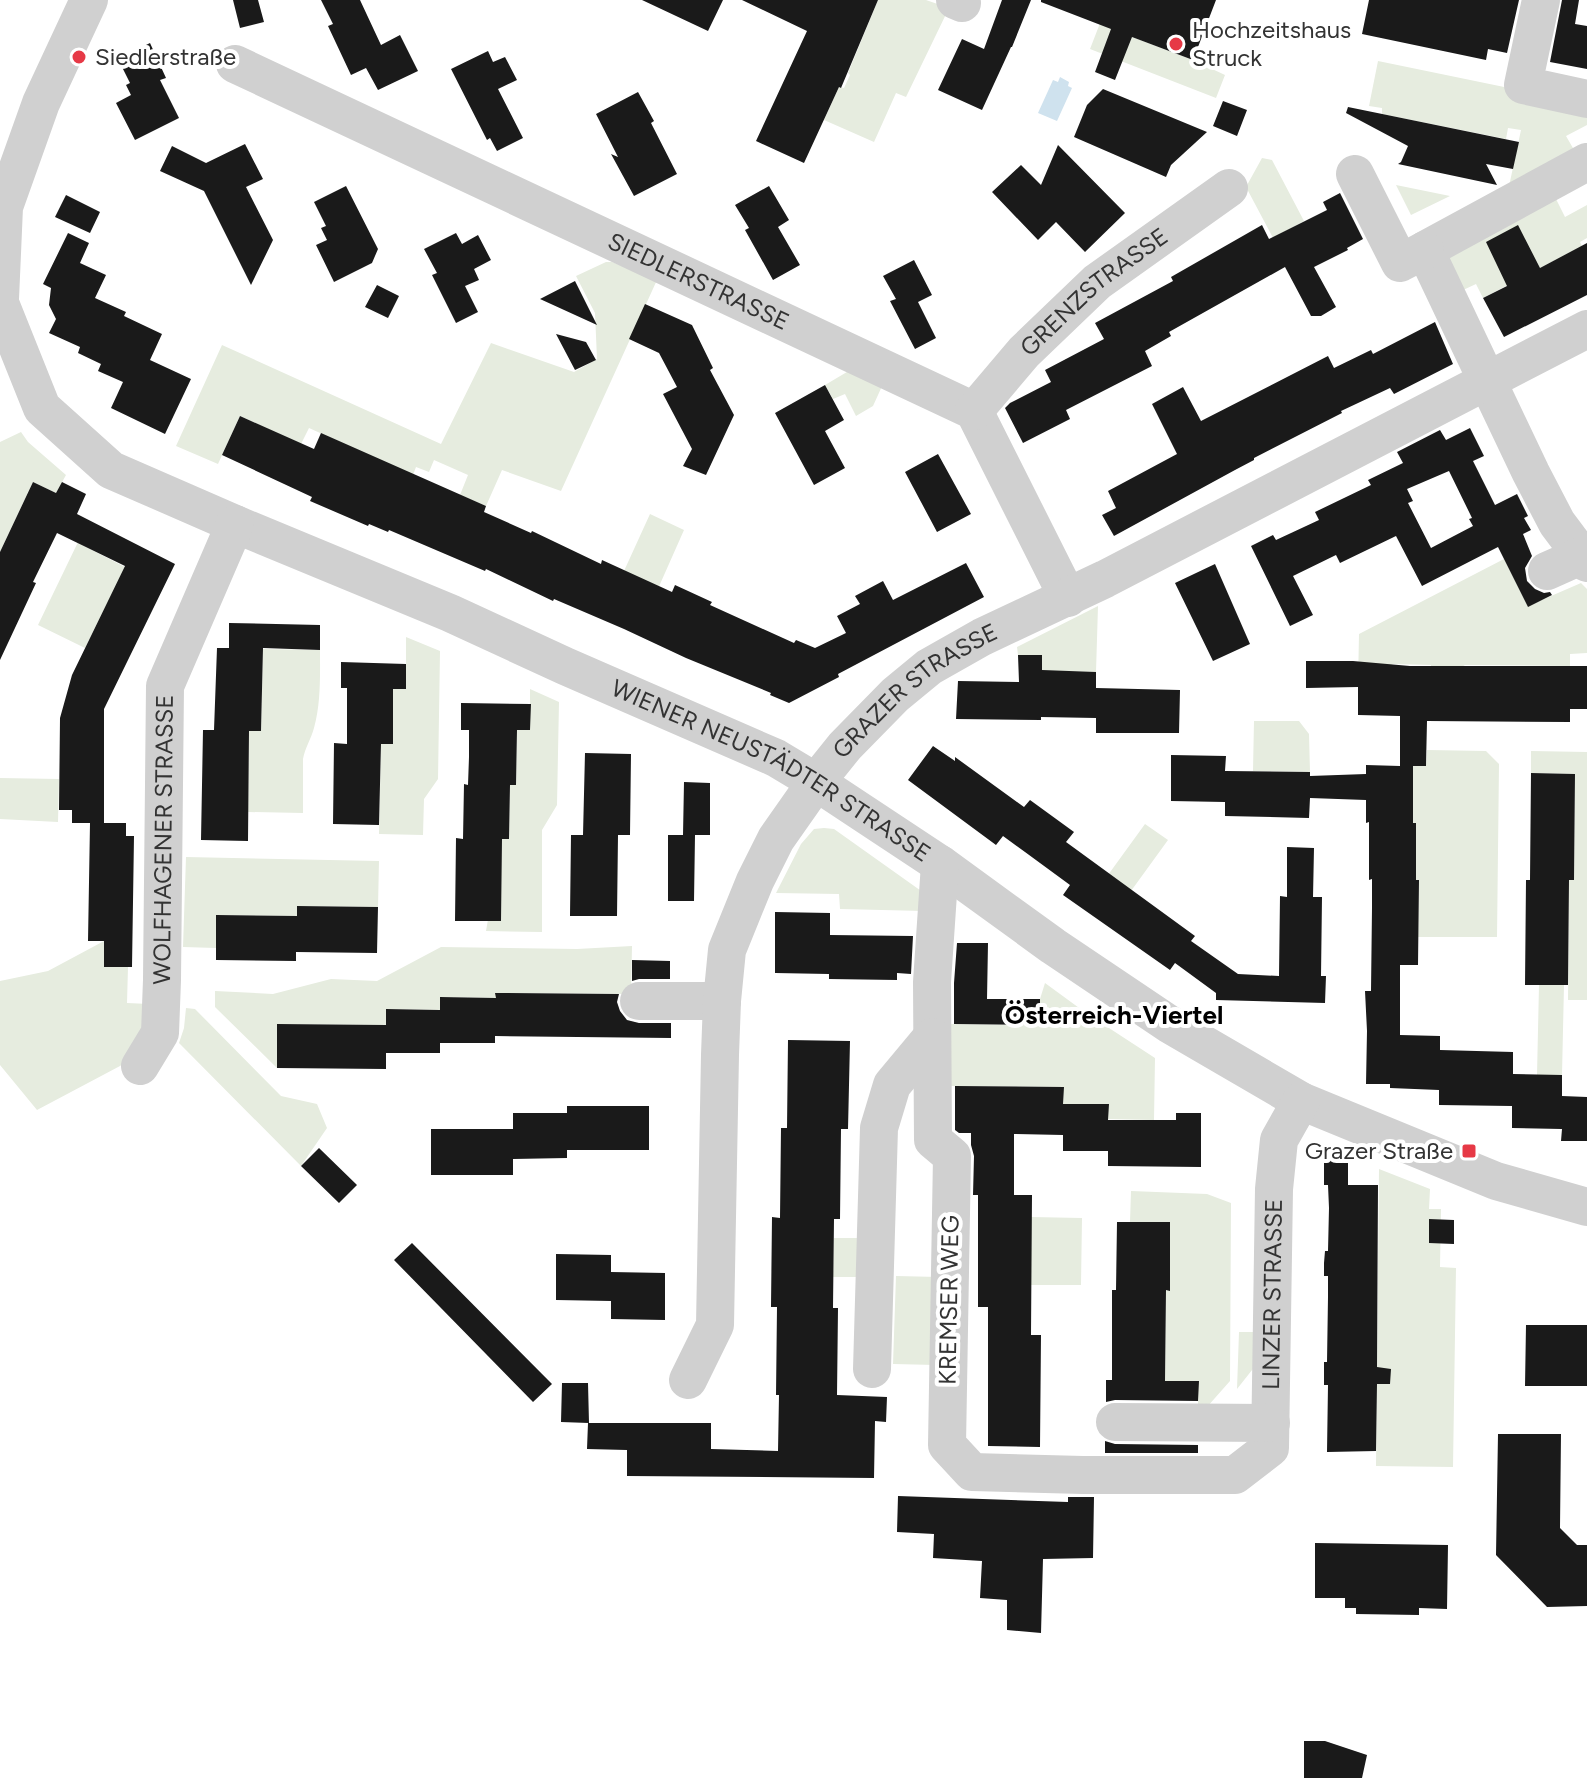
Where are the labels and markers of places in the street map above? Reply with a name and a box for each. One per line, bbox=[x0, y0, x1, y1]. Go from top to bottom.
place label: Hochzeitshaus Struck bbox=[1192, 15, 1351, 72]
marker: Hochzeitshaus Struck bbox=[1167, 35, 1185, 53]
place label: Siedlerstraße bbox=[95, 42, 236, 71]
marker: Siedlerstraße bbox=[70, 48, 88, 66]
place label: Grazer Straße bbox=[1305, 1136, 1453, 1165]
marker: Grazer Straße bbox=[1460, 1142, 1478, 1160]

